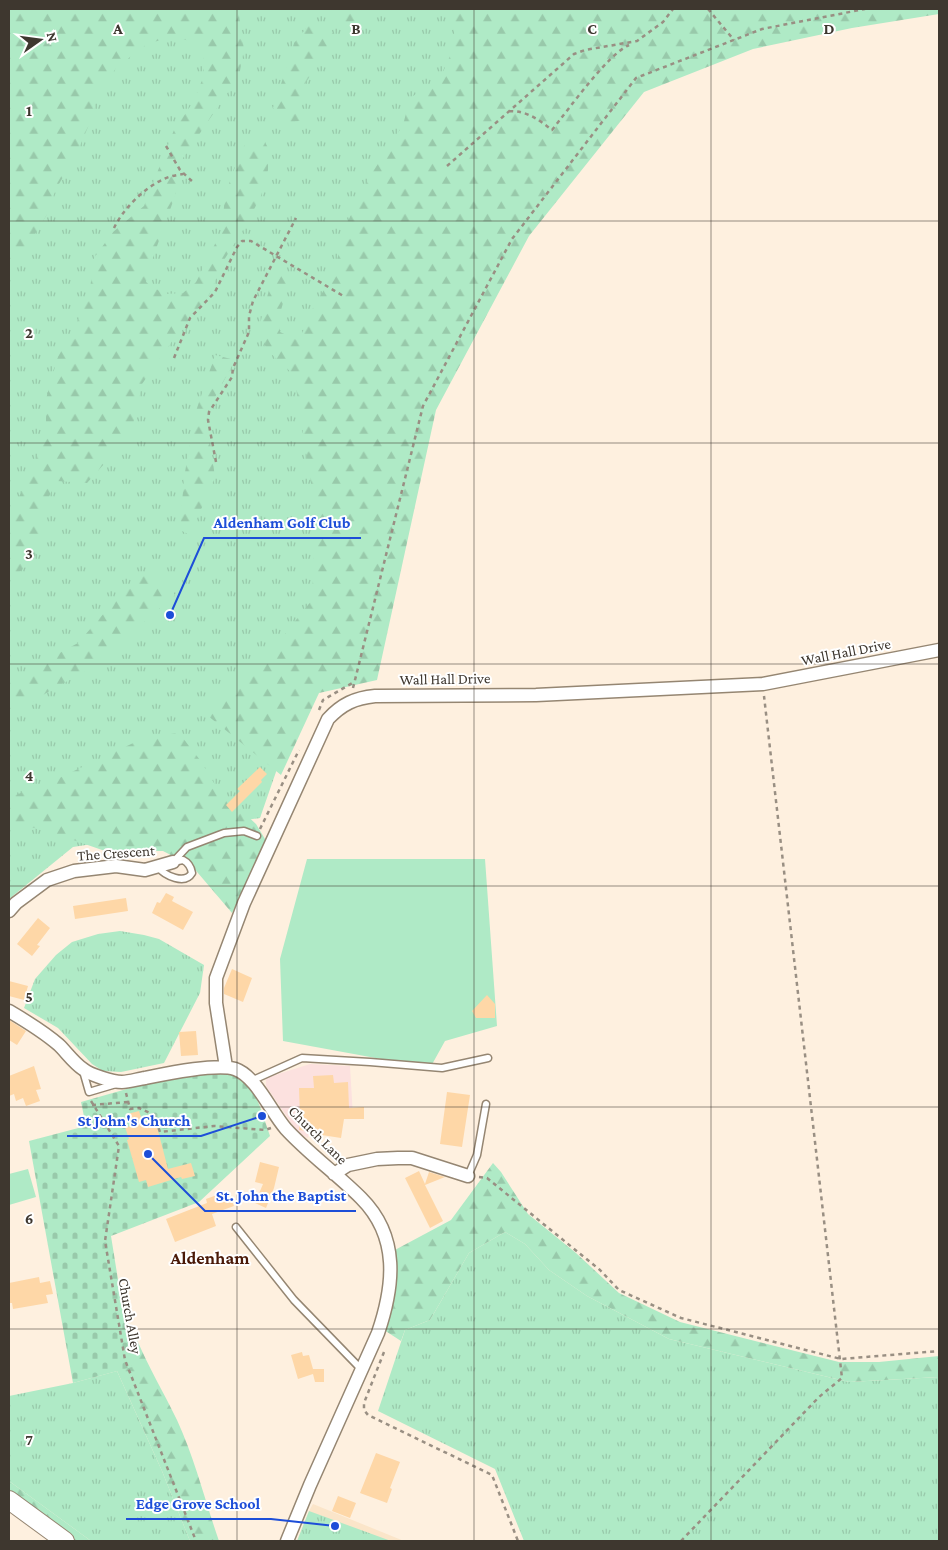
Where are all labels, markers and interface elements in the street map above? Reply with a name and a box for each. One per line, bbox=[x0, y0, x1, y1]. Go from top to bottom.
north arrow bbox=[15, 15, 65, 65]
text: A bbox=[112, 20, 123, 37]
text: B bbox=[351, 20, 361, 37]
text: C bbox=[587, 20, 597, 37]
text: D bbox=[823, 20, 835, 37]
text: N bbox=[44, 30, 62, 44]
text: 1 bbox=[26, 102, 32, 119]
text: 2 bbox=[25, 324, 33, 341]
callout: Aldenham Golf Club bbox=[204, 507, 361, 538]
text: Aldenham Golf Club bbox=[213, 514, 351, 531]
text: 3 bbox=[25, 545, 33, 562]
street label: Wall Hall Drive bbox=[800, 635, 893, 669]
street label: Wall Hall Drive bbox=[399, 670, 491, 688]
text: 4 bbox=[25, 767, 34, 784]
street label: The Crescent bbox=[77, 842, 156, 864]
text: 5 bbox=[25, 988, 33, 1005]
street label: Church Lane bbox=[285, 1102, 351, 1168]
callout: St John's Church bbox=[67, 1105, 201, 1136]
text: St John's Church bbox=[77, 1112, 191, 1129]
callout: St. John the Baptist bbox=[205, 1180, 356, 1211]
text: St. John the Baptist bbox=[216, 1187, 346, 1204]
text: 6 bbox=[25, 1210, 33, 1227]
district label: Aldenham bbox=[170, 1248, 250, 1268]
street label: Church Alley bbox=[114, 1277, 145, 1355]
text: 7 bbox=[25, 1431, 33, 1448]
callout: Edge Grove School bbox=[126, 1488, 271, 1519]
text: Edge Grove School bbox=[136, 1495, 261, 1512]

